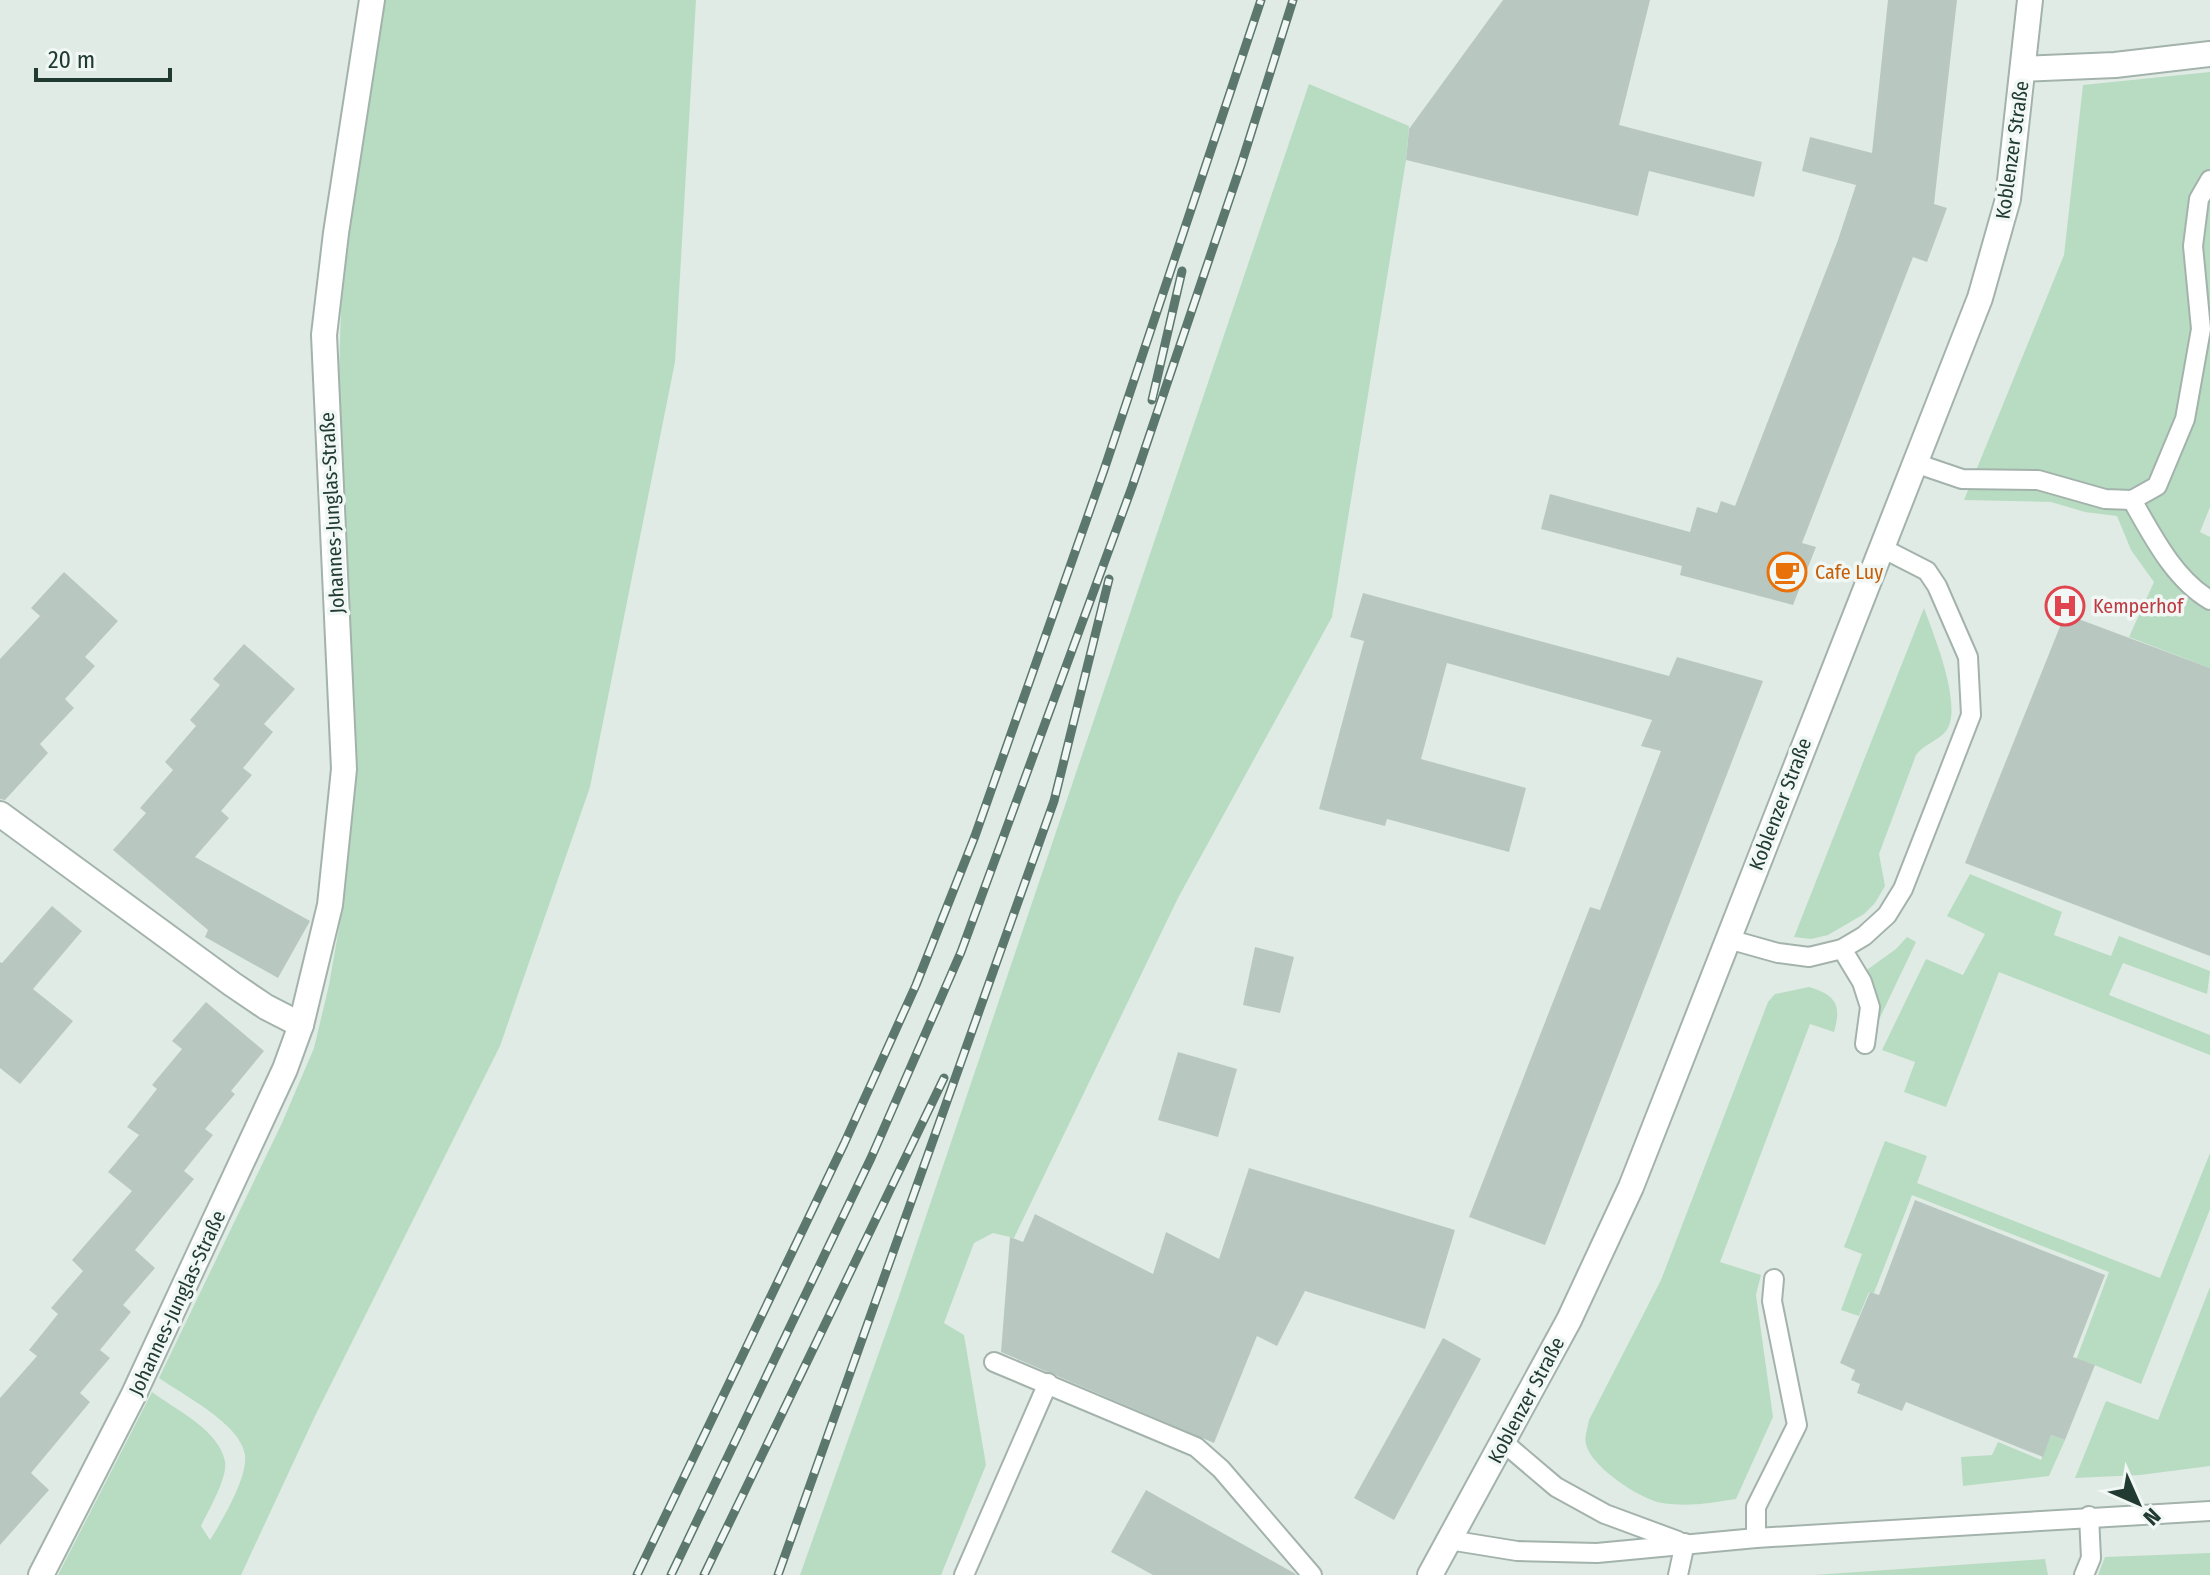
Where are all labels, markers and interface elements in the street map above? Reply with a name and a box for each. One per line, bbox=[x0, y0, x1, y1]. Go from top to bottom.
scale bar bbox=[36, 32, 170, 82]
text: 20 m bbox=[48, 46, 95, 74]
street label: Koblenzer Straße bbox=[1990, 79, 2034, 221]
street label: Johannes-Junglas-Straße bbox=[315, 412, 349, 614]
cafe icon: Cafe Luy bbox=[1766, 551, 1808, 593]
place label: Cafe Luy bbox=[1815, 560, 1883, 584]
hospital icon: Kemperhof bbox=[2044, 585, 2086, 627]
place label: Kemperhof bbox=[2093, 594, 2185, 618]
street label: Koblenzer Straße bbox=[1744, 735, 1816, 873]
street label: Johannes-Junglas-Straße bbox=[124, 1207, 230, 1399]
street label: Koblenzer Straße bbox=[1483, 1333, 1569, 1467]
north arrow bbox=[2098, 1463, 2178, 1543]
text: N bbox=[2138, 1503, 2166, 1531]

